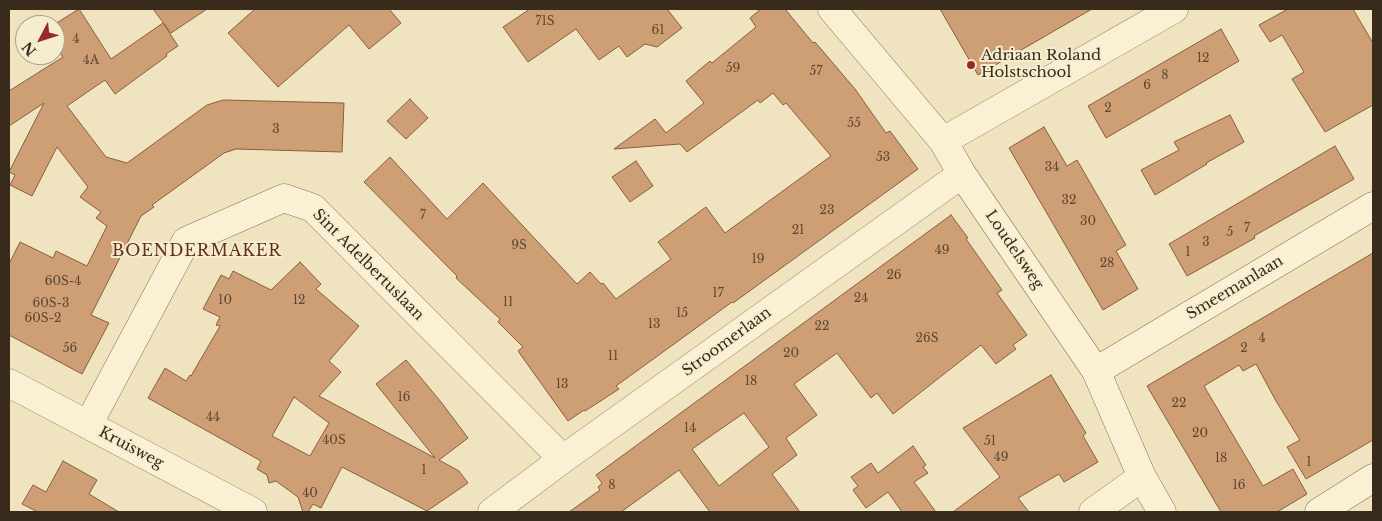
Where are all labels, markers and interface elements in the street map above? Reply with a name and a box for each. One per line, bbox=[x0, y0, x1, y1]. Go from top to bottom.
north arrow bbox=[15, 15, 65, 65]
house number: 71S bbox=[535, 15, 555, 29]
house number: 61 bbox=[651, 24, 665, 38]
house number: 4 bbox=[72, 33, 80, 47]
text: N bbox=[18, 38, 40, 60]
place label: Adriaan Roland Holstschool bbox=[981, 47, 1101, 82]
house number: 12 bbox=[1197, 52, 1209, 66]
house number: 4A bbox=[83, 54, 99, 68]
marker: Adriaan Roland Holstschool bbox=[965, 59, 977, 71]
house number: 59 bbox=[726, 62, 740, 76]
house number: 57 bbox=[810, 65, 822, 79]
house number: 8 bbox=[1161, 69, 1169, 83]
house number: 6 bbox=[1143, 79, 1151, 93]
house number: 2 bbox=[1104, 102, 1112, 116]
house number: 55 bbox=[847, 117, 861, 131]
house number: 3 bbox=[272, 123, 280, 137]
house number: 53 bbox=[876, 151, 890, 165]
house number: 34 bbox=[1045, 161, 1059, 175]
house number: 32 bbox=[1062, 194, 1076, 208]
house number: 23 bbox=[820, 204, 834, 218]
street label: Sint Adelbertuslaan bbox=[309, 206, 427, 324]
street label: Loudelsweg bbox=[981, 207, 1047, 293]
house number: 7 bbox=[420, 209, 426, 223]
house number: 30 bbox=[1080, 215, 1096, 229]
house number: 7 bbox=[1244, 222, 1250, 236]
house number: 21 bbox=[792, 224, 804, 238]
house number: 5 bbox=[1227, 226, 1233, 240]
house number: 3 bbox=[1202, 236, 1210, 250]
house number: 9S bbox=[511, 239, 527, 253]
district label: BOENDERMAKER bbox=[111, 241, 283, 261]
house number: 49 bbox=[935, 244, 949, 258]
house number: 1 bbox=[1185, 246, 1191, 260]
street label: Smeemanlaan bbox=[1183, 252, 1287, 324]
house number: 19 bbox=[751, 253, 765, 267]
house number: 28 bbox=[1100, 257, 1114, 271]
house number: 26 bbox=[886, 269, 902, 283]
house number: 60S-4 bbox=[45, 275, 81, 289]
house number: 17 bbox=[712, 287, 724, 301]
house number: 24 bbox=[854, 292, 868, 306]
house number: 10 bbox=[218, 294, 232, 308]
house number: 12 bbox=[293, 294, 305, 308]
house number: 11 bbox=[503, 296, 513, 310]
house number: 60S-3 bbox=[33, 297, 69, 311]
street label: Stroomerlaan bbox=[679, 304, 775, 380]
house number: 15 bbox=[676, 307, 688, 321]
house number: 60S-2 bbox=[25, 312, 61, 326]
house number: 13 bbox=[648, 318, 660, 332]
house number: 22 bbox=[815, 320, 829, 334]
house number: 26S bbox=[916, 332, 938, 346]
house number: 4 bbox=[1258, 332, 1266, 346]
house number: 56 bbox=[63, 342, 77, 356]
house number: 2 bbox=[1240, 342, 1248, 356]
house number: 20 bbox=[783, 347, 799, 361]
house number: 11 bbox=[608, 350, 618, 364]
house number: 18 bbox=[745, 375, 757, 389]
house number: 13 bbox=[556, 378, 568, 392]
house number: 16 bbox=[397, 391, 411, 405]
house number: 22 bbox=[1172, 397, 1186, 411]
house number: 44 bbox=[206, 411, 220, 425]
house number: 14 bbox=[684, 422, 696, 436]
street label: Kruisweg bbox=[96, 423, 166, 473]
house number: 20 bbox=[1192, 427, 1208, 441]
house number: 40S bbox=[322, 434, 346, 448]
house number: 51 bbox=[984, 435, 996, 449]
house number: 49 bbox=[994, 451, 1008, 465]
house number: 18 bbox=[1215, 452, 1227, 466]
house number: 1 bbox=[1306, 456, 1312, 470]
house number: 1 bbox=[421, 464, 427, 478]
house number: 8 bbox=[608, 479, 616, 493]
house number: 16 bbox=[1232, 479, 1246, 493]
house number: 40 bbox=[302, 487, 318, 501]

